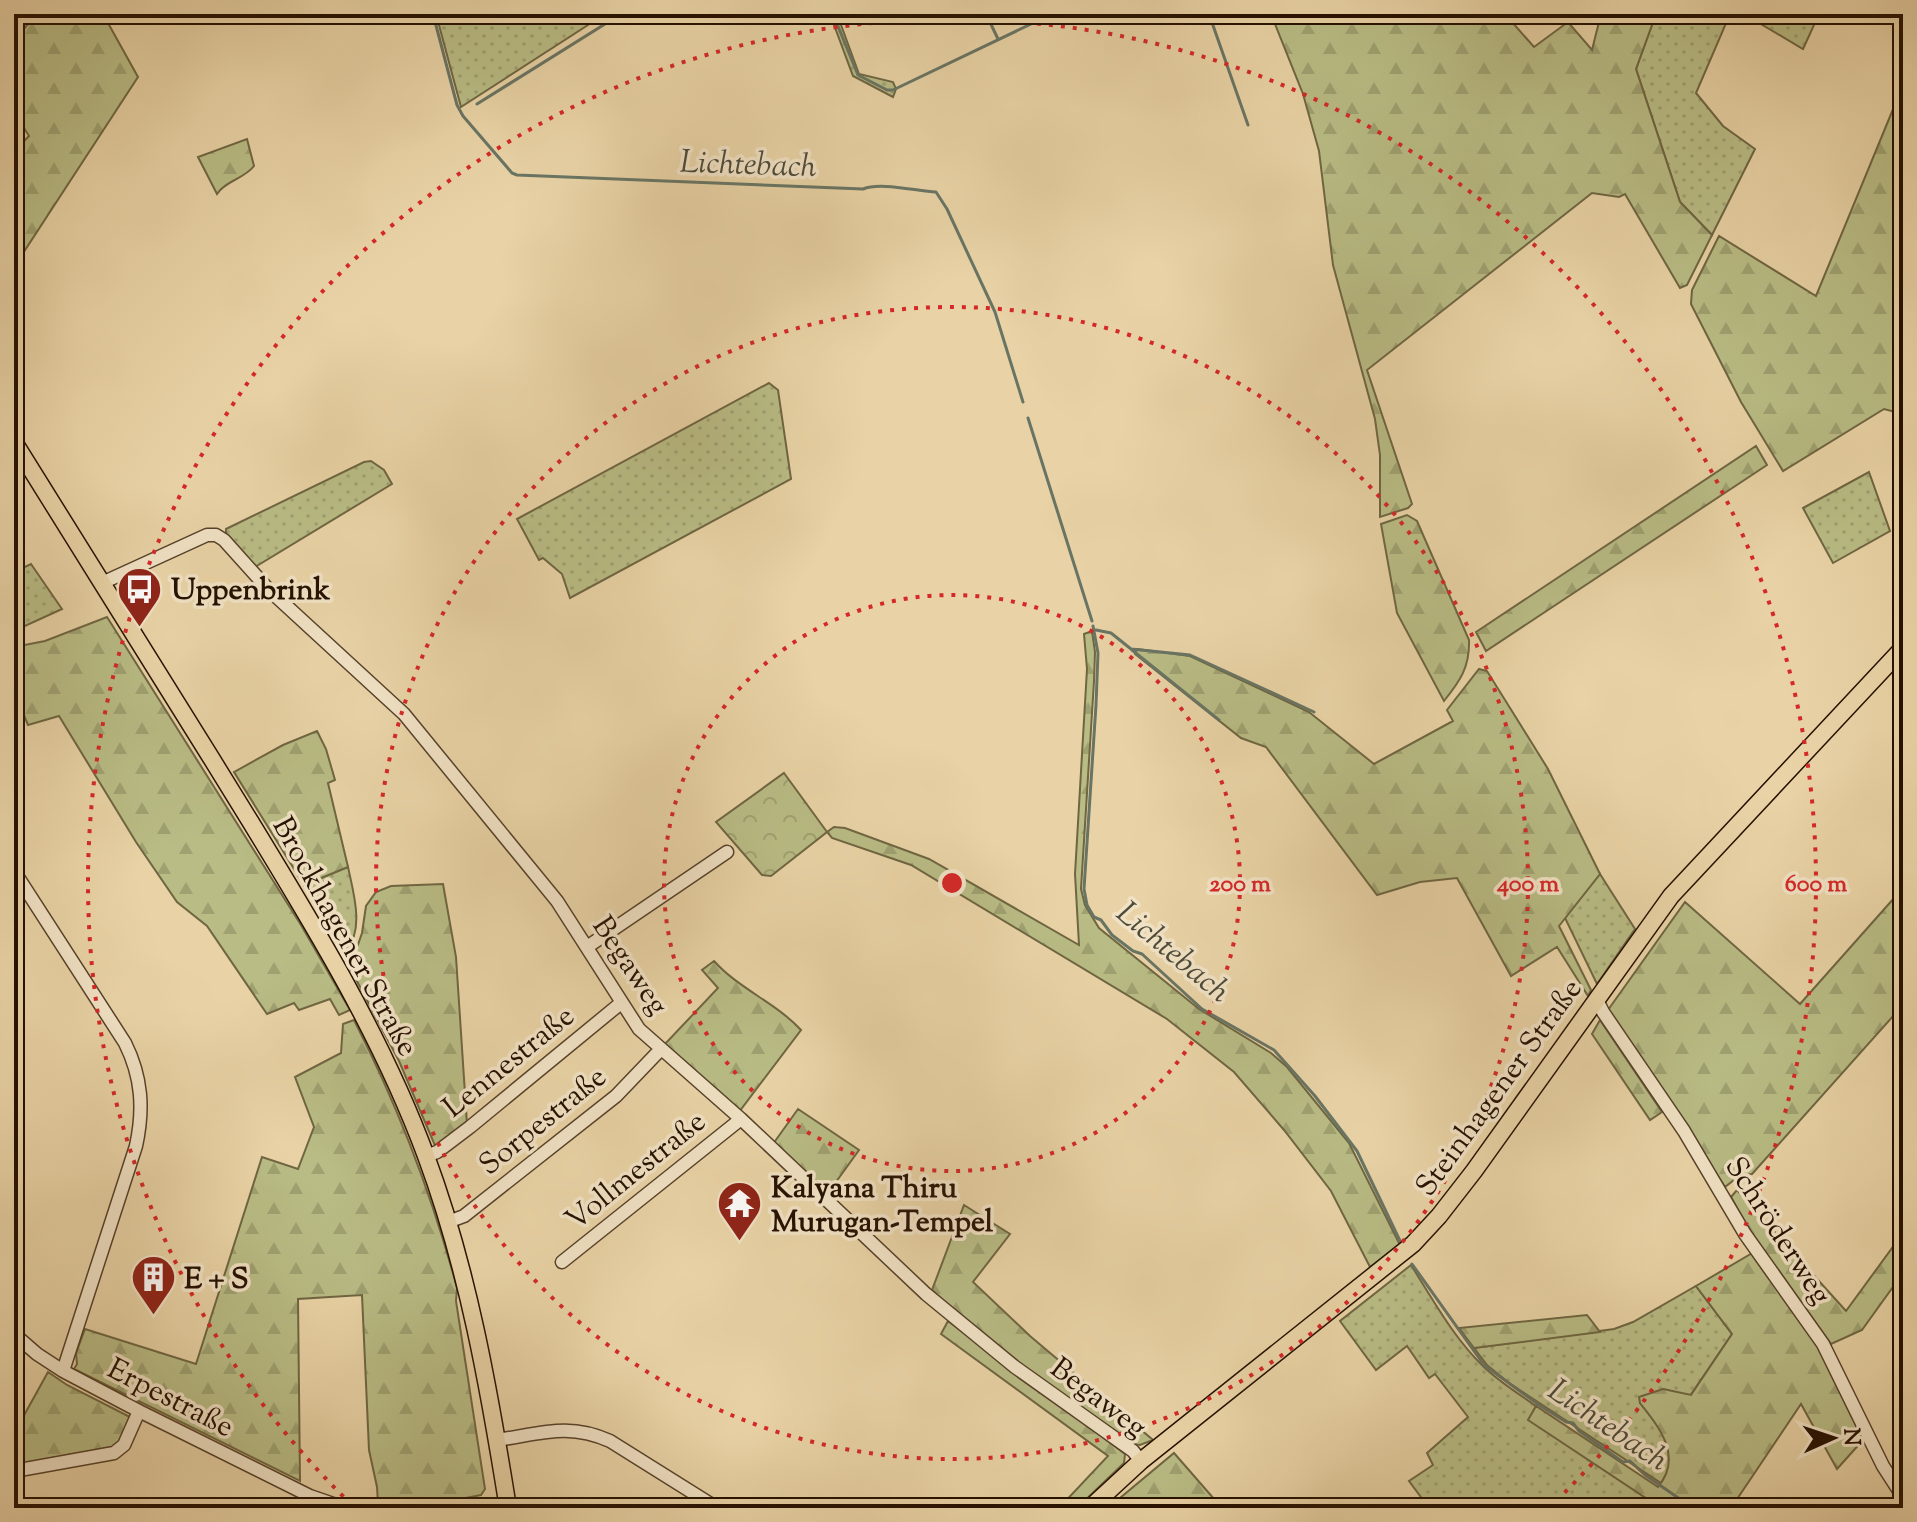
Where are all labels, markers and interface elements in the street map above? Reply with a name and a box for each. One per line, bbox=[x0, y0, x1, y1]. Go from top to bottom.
water label: Lichtebach bbox=[679, 141, 818, 191]
bus stop icon: Uppenbrink bbox=[116, 565, 164, 628]
place label: Uppenbrink bbox=[171, 570, 331, 613]
street label: Brockhagener Straße bbox=[260, 810, 428, 1065]
text: 200 m bbox=[1209, 868, 1271, 902]
text: 400 m bbox=[1496, 868, 1559, 902]
text: 600 m bbox=[1785, 868, 1847, 902]
centre of rings bbox=[938, 869, 966, 897]
water label: Lichtebach bbox=[1105, 892, 1240, 1015]
street label: Begaweg bbox=[580, 908, 678, 1024]
street label: Steinhagener Straße bbox=[1406, 971, 1594, 1206]
street label: Lennestraße bbox=[435, 996, 585, 1129]
street label: Sorpestraße bbox=[471, 1057, 617, 1187]
street label: Vollmestraße bbox=[557, 1102, 716, 1242]
street label: Schröderweg bbox=[1713, 1149, 1841, 1314]
place label: Kalyana Thiru Murugan-Tempel bbox=[771, 1168, 994, 1245]
temple icon: Kalyana Thiru Murugan-Tempel bbox=[716, 1180, 764, 1243]
building icon: E + S bbox=[129, 1254, 177, 1317]
place label: E + S bbox=[184, 1259, 249, 1302]
street label: Begaweg bbox=[1040, 1348, 1155, 1450]
street label: Erpestraße bbox=[99, 1349, 241, 1449]
water label: Lichtebach bbox=[1538, 1369, 1677, 1484]
north arrow bbox=[1793, 1398, 1873, 1478]
text: N bbox=[1834, 1428, 1866, 1447]

